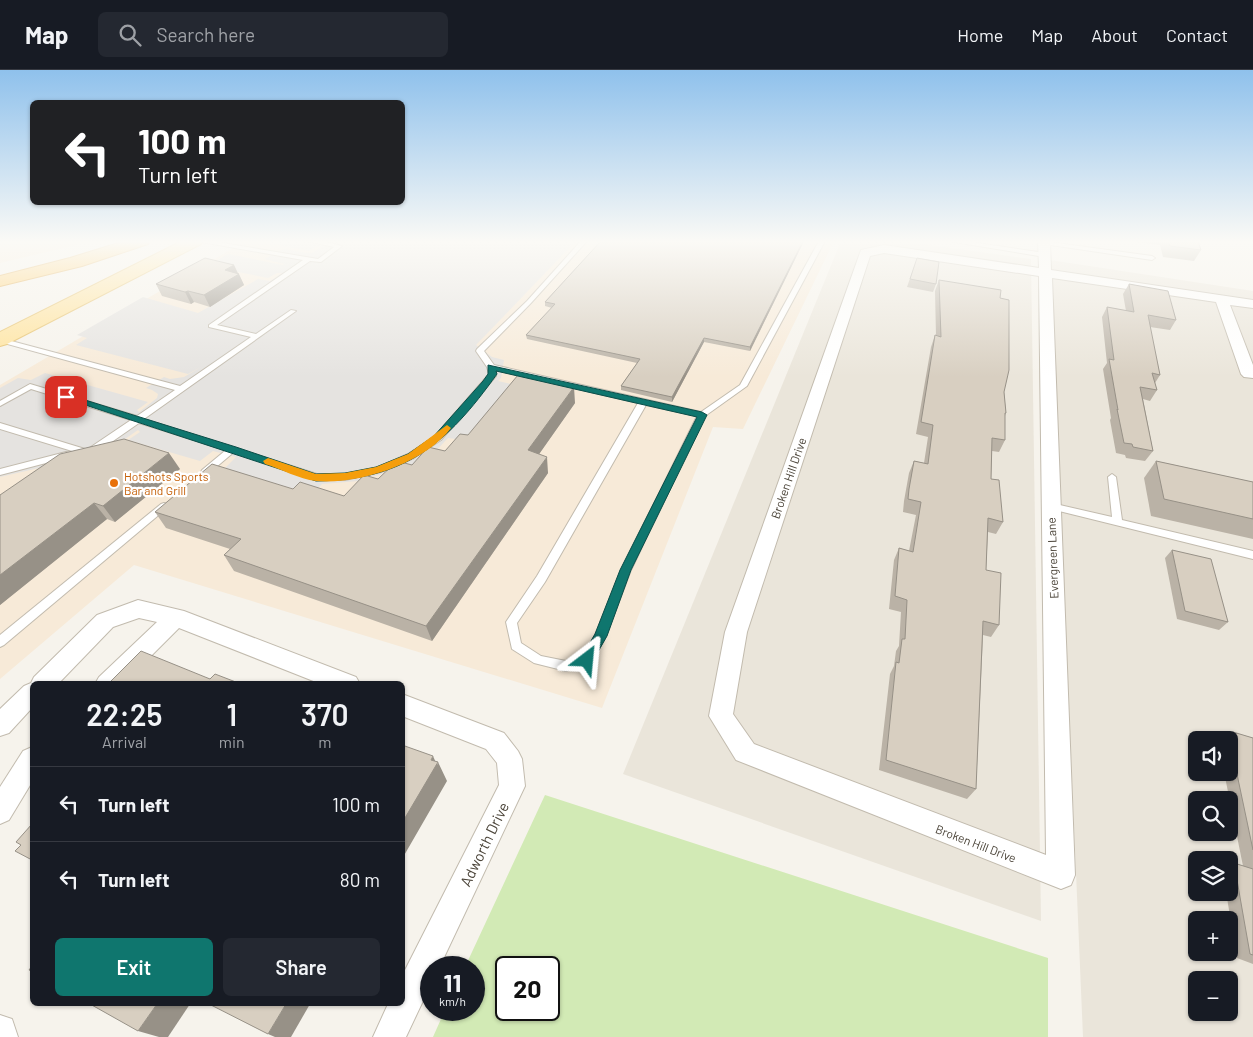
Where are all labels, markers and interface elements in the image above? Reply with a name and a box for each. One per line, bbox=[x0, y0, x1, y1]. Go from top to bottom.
search box bbox=[98, 12, 448, 57]
text: Map bbox=[25, 20, 68, 49]
icon: search bbox=[116, 21, 144, 49]
text: Search here bbox=[156, 23, 255, 46]
text: Home bbox=[957, 24, 1003, 46]
text: Map bbox=[1031, 24, 1063, 46]
text: About bbox=[1091, 24, 1138, 46]
text: Contact bbox=[1166, 24, 1228, 46]
text: 100 m bbox=[138, 119, 227, 161]
icon: left bbox=[55, 120, 120, 185]
text: Turn left bbox=[138, 161, 218, 187]
pin bbox=[45, 376, 87, 418]
icon: arrive bbox=[52, 383, 80, 411]
street label: Broken Hill Drive bbox=[768, 436, 808, 520]
place label: Hotshots Sports Bar and Grill bbox=[124, 469, 209, 497]
marker: Hotshots Sports Bar and Grill bbox=[108, 477, 120, 489]
street label: Evergreen Lane bbox=[1044, 517, 1060, 599]
position arrow bbox=[560, 633, 612, 685]
text: 22:25 bbox=[86, 696, 162, 732]
text: 1 bbox=[226, 696, 237, 732]
text: 370 bbox=[301, 696, 349, 732]
map controls bbox=[1188, 731, 1238, 1021]
button: sound bbox=[1188, 731, 1238, 781]
text: Arrival bbox=[102, 732, 147, 751]
text: min bbox=[219, 732, 245, 751]
text: m bbox=[318, 732, 331, 751]
icon: left bbox=[55, 790, 83, 818]
button: search bbox=[1188, 791, 1238, 841]
text: Turn left bbox=[98, 793, 169, 816]
text: 100 m bbox=[332, 793, 380, 816]
street label: Adworth Drive bbox=[456, 799, 512, 889]
street label: Broken Hill Drive bbox=[934, 821, 1018, 865]
button: layers bbox=[1188, 851, 1238, 901]
icon: left bbox=[55, 865, 83, 893]
text: Turn left bbox=[98, 868, 169, 891]
text: 80 m bbox=[340, 868, 380, 891]
button: + bbox=[1188, 911, 1238, 961]
button: Exit bbox=[55, 938, 213, 996]
button: Share bbox=[223, 938, 380, 996]
speed limit sign: 20 bbox=[495, 956, 560, 1021]
text: 11 bbox=[444, 967, 461, 997]
button: − bbox=[1188, 971, 1238, 1021]
text: km/h bbox=[439, 994, 466, 1008]

